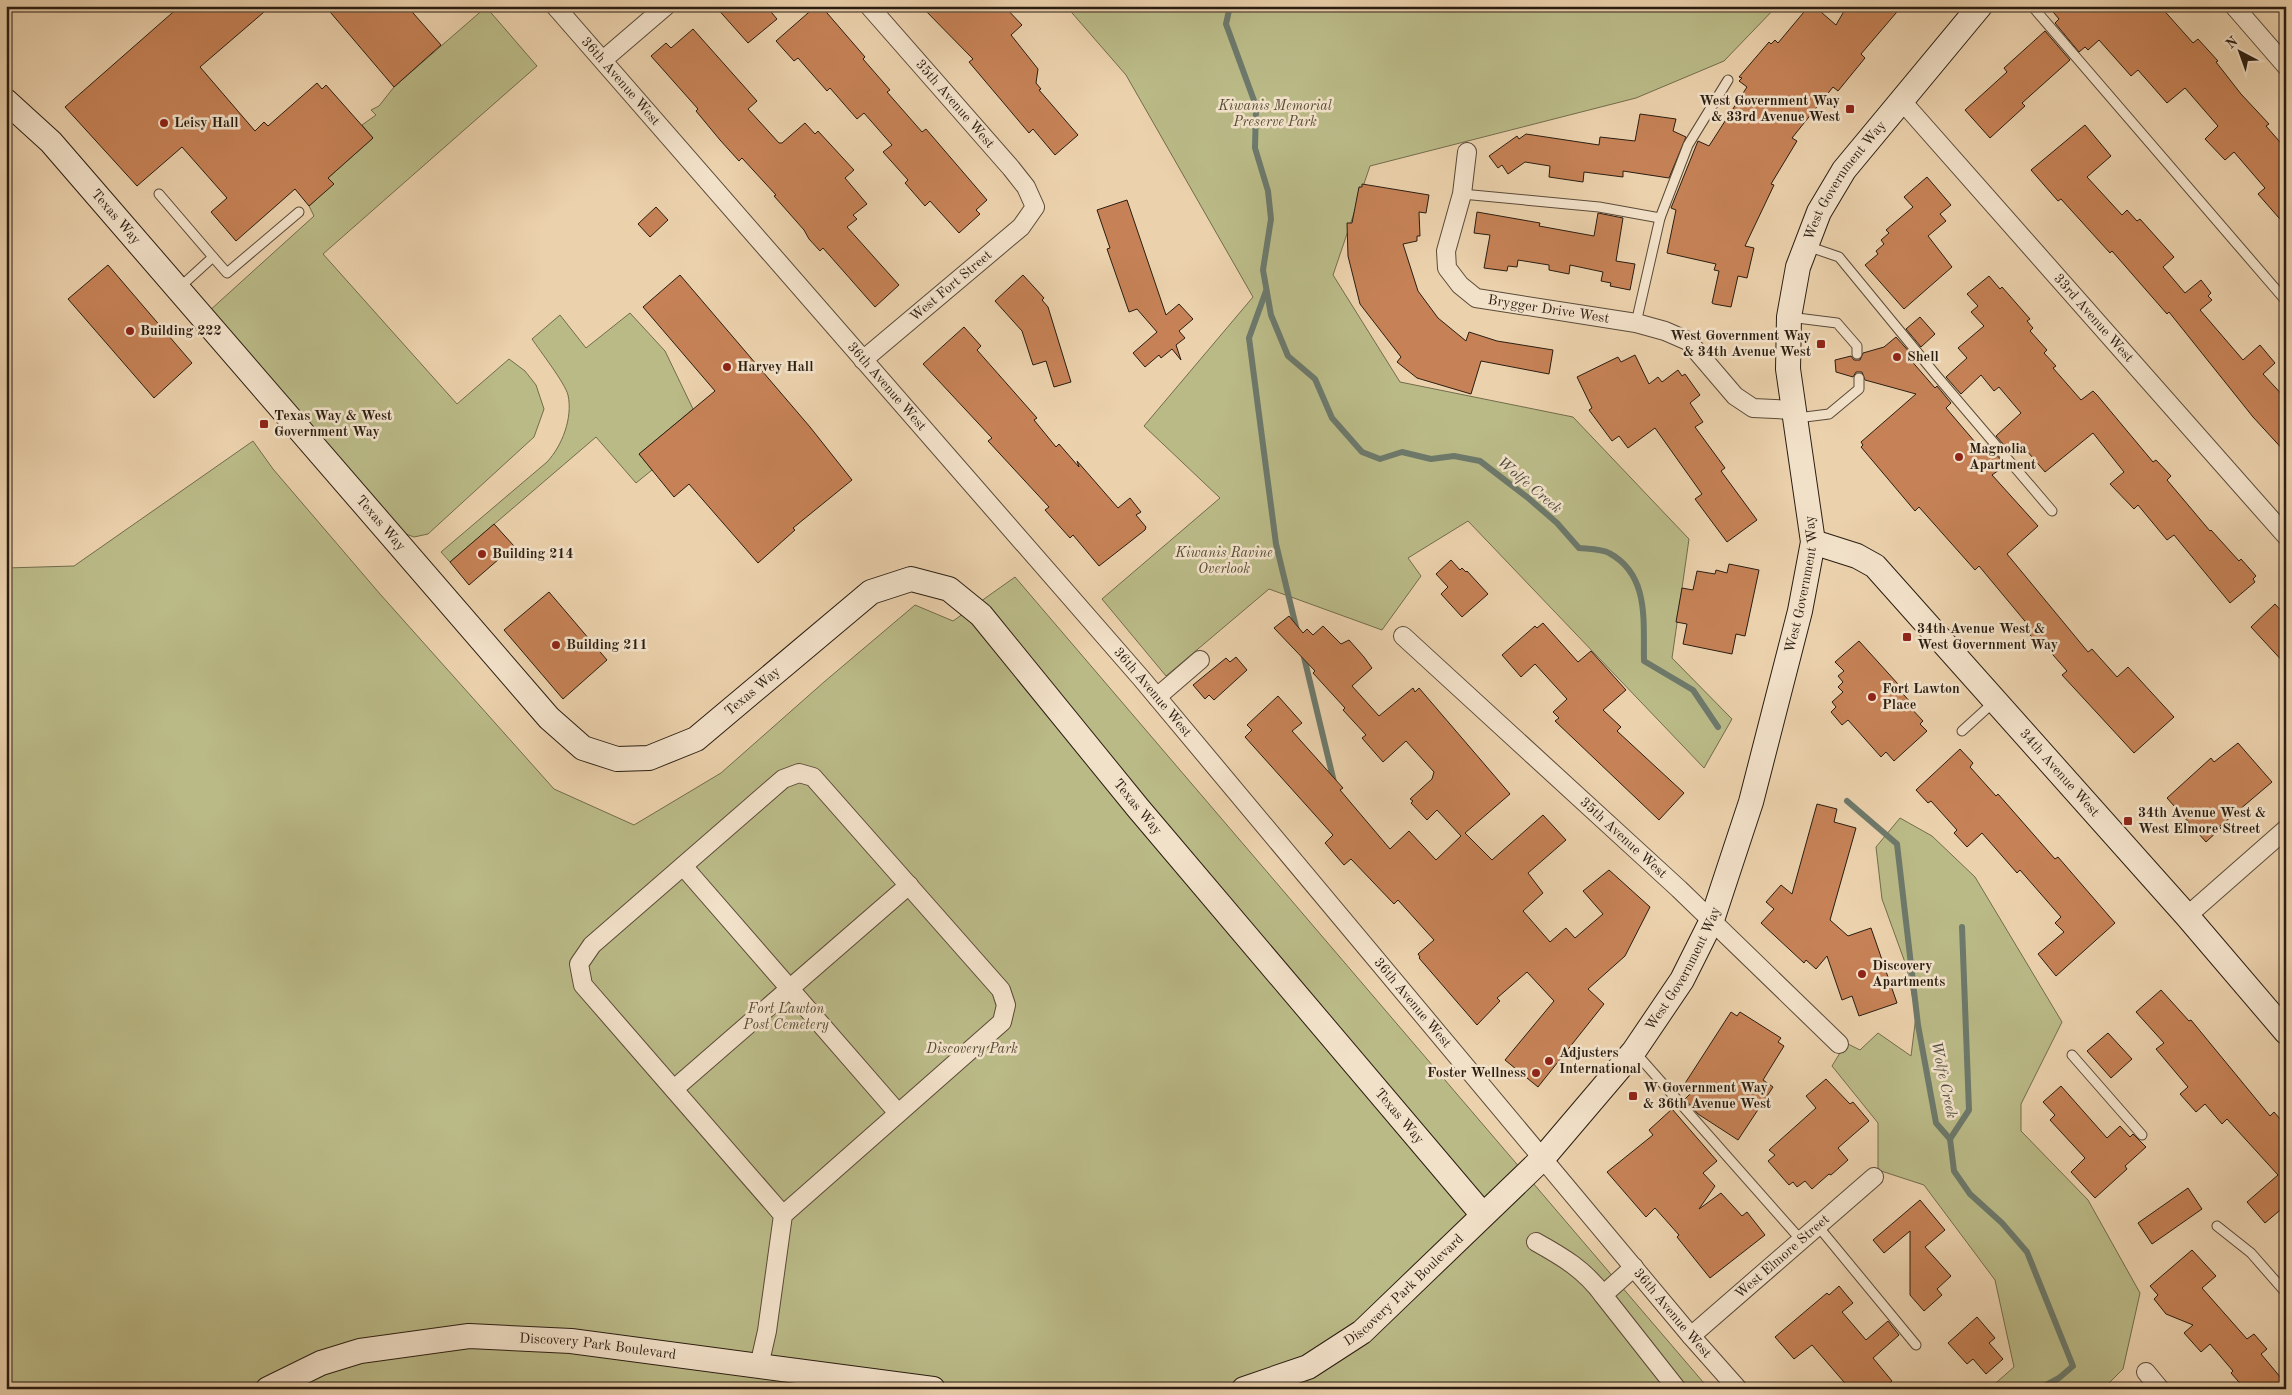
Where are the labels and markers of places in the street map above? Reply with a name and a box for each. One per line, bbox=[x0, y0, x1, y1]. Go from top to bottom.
place label: West Government Way & 33rd Avenue West bbox=[1699, 94, 1840, 124]
marker: West Government Way & 33rd Avenue West bbox=[1844, 103, 1856, 115]
place label: Leisy Hall bbox=[174, 116, 239, 130]
marker: Leisy Hall bbox=[158, 117, 170, 129]
place label: Building 222 bbox=[140, 324, 222, 338]
marker: Building 222 bbox=[124, 325, 136, 337]
place label: West Government Way & 34th Avenue West bbox=[1670, 329, 1811, 359]
marker: West Government Way & 34th Avenue West bbox=[1815, 338, 1827, 350]
place label: Shell bbox=[1907, 350, 1939, 364]
marker: Shell bbox=[1891, 351, 1903, 363]
place label: Harvey Hall bbox=[737, 360, 814, 374]
marker: Harvey Hall bbox=[721, 361, 733, 373]
place label: Texas Way & West Government Way bbox=[274, 409, 392, 439]
marker: Texas Way & West Government Way bbox=[258, 418, 270, 430]
place label: Magnolia Apartment bbox=[1969, 442, 2036, 472]
marker: Magnolia Apartment bbox=[1953, 451, 1965, 463]
place label: Building 214 bbox=[492, 547, 574, 561]
marker: Building 214 bbox=[476, 548, 488, 560]
place label: 34th Avenue West & West Government Way bbox=[1917, 622, 2058, 652]
marker: 34th Avenue West & West Government Way bbox=[1901, 631, 1913, 643]
place label: Building 211 bbox=[566, 638, 648, 652]
marker: Building 211 bbox=[550, 639, 562, 651]
place label: Fort Lawton Place bbox=[1882, 682, 1960, 712]
marker: Fort Lawton Place bbox=[1866, 691, 1878, 703]
place label: 34th Avenue West & West Elmore Street bbox=[2138, 806, 2266, 836]
marker: 34th Avenue West & West Elmore Street bbox=[2122, 815, 2134, 827]
place label: Discovery Apartments bbox=[1872, 959, 1945, 989]
marker: Discovery Apartments bbox=[1856, 968, 1868, 980]
place label: Adjusters International bbox=[1559, 1046, 1641, 1076]
marker: Adjusters International bbox=[1543, 1055, 1555, 1067]
place label: Foster Wellness bbox=[1427, 1066, 1526, 1080]
marker: Foster Wellness bbox=[1530, 1067, 1542, 1079]
place label: W Government Way & 36th Avenue West bbox=[1643, 1081, 1771, 1111]
marker: W Government Way & 36th Avenue West bbox=[1627, 1090, 1639, 1102]

